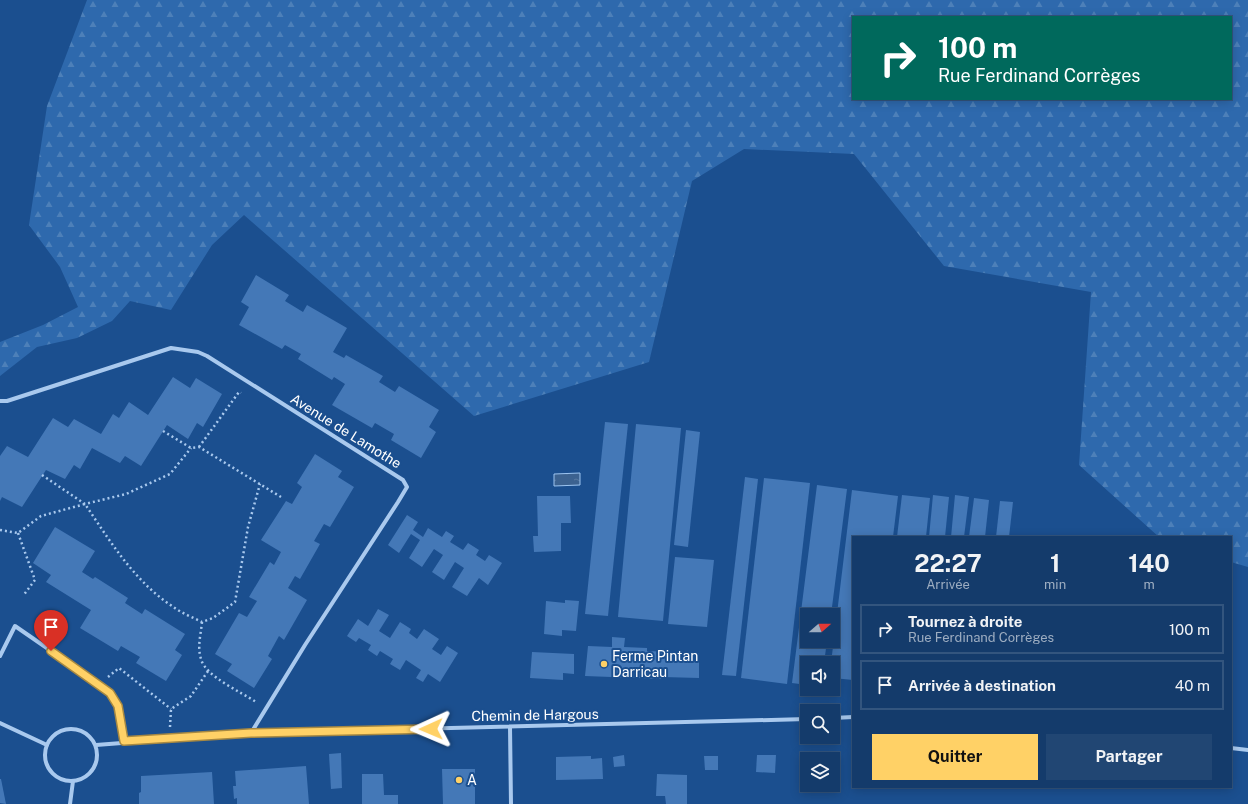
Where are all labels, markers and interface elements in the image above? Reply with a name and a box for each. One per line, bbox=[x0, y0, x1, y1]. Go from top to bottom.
text: 100 m bbox=[938, 31, 1017, 64]
icon: right bbox=[872, 32, 924, 84]
text: Rue Ferdinand Corrèges bbox=[938, 65, 1140, 86]
street label: Avenue de Lamothe bbox=[288, 390, 404, 472]
text: 22:27 bbox=[914, 549, 982, 577]
text: 1 bbox=[1050, 549, 1060, 577]
text: 140 bbox=[1128, 549, 1170, 577]
text: Arrivée bbox=[926, 577, 970, 592]
text: min bbox=[1044, 577, 1066, 592]
text: m bbox=[1143, 577, 1155, 592]
north arrow bbox=[800, 608, 840, 648]
map controls bbox=[800, 608, 840, 792]
pin bbox=[34, 610, 68, 651]
text: Tournez à droite bbox=[908, 613, 1022, 630]
icon: arrive bbox=[40, 616, 62, 638]
icon: right bbox=[874, 618, 896, 640]
text: 100 m bbox=[1169, 621, 1210, 638]
text: Rue Ferdinand Corrèges bbox=[908, 630, 1054, 645]
place label: Ferme Pintan Darricau bbox=[612, 648, 698, 680]
button: sound bbox=[800, 656, 840, 696]
marker: Ferme Pintan Darricau bbox=[599, 659, 609, 669]
icon: arrive bbox=[874, 674, 896, 696]
text: Arrivée à destination bbox=[908, 677, 1056, 694]
text: 40 m bbox=[1175, 677, 1210, 694]
button: search bbox=[800, 704, 840, 744]
street label: Chemin de Hargous bbox=[471, 706, 599, 724]
position arrow bbox=[410, 708, 452, 750]
button: Quitter bbox=[872, 734, 1038, 780]
button: Partager bbox=[1046, 734, 1212, 780]
button: layers bbox=[800, 752, 840, 792]
place label: A bbox=[467, 772, 477, 788]
marker: A bbox=[454, 775, 464, 785]

